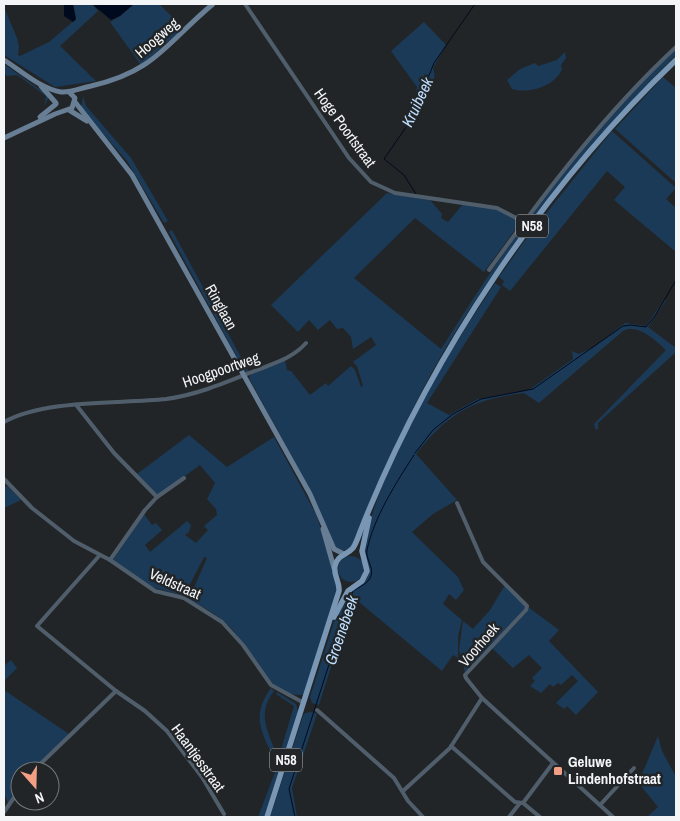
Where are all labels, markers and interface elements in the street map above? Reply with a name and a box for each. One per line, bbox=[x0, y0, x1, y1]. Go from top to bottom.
street label: Hoogweg bbox=[130, 13, 183, 63]
water label: Kruibeek bbox=[396, 73, 438, 130]
street label: Hoge Poortstraat bbox=[310, 84, 382, 172]
road number: N58 bbox=[516, 215, 548, 238]
street label: Ringlaan bbox=[200, 280, 243, 333]
street label: Hoogpoortweg bbox=[180, 347, 262, 392]
street label: Veldstraat bbox=[146, 563, 205, 604]
water label: Groenebeek bbox=[319, 592, 363, 668]
street label: Voorhoek bbox=[454, 618, 504, 671]
street label: Haantjesstraat bbox=[167, 719, 231, 796]
road number: N58 bbox=[270, 748, 302, 772]
place label: Geluwe Lindenhofstraat bbox=[568, 751, 661, 789]
north arrow bbox=[10, 761, 60, 811]
marker: Geluwe Lindenhofstraat bbox=[552, 765, 564, 777]
text: N bbox=[32, 788, 46, 808]

